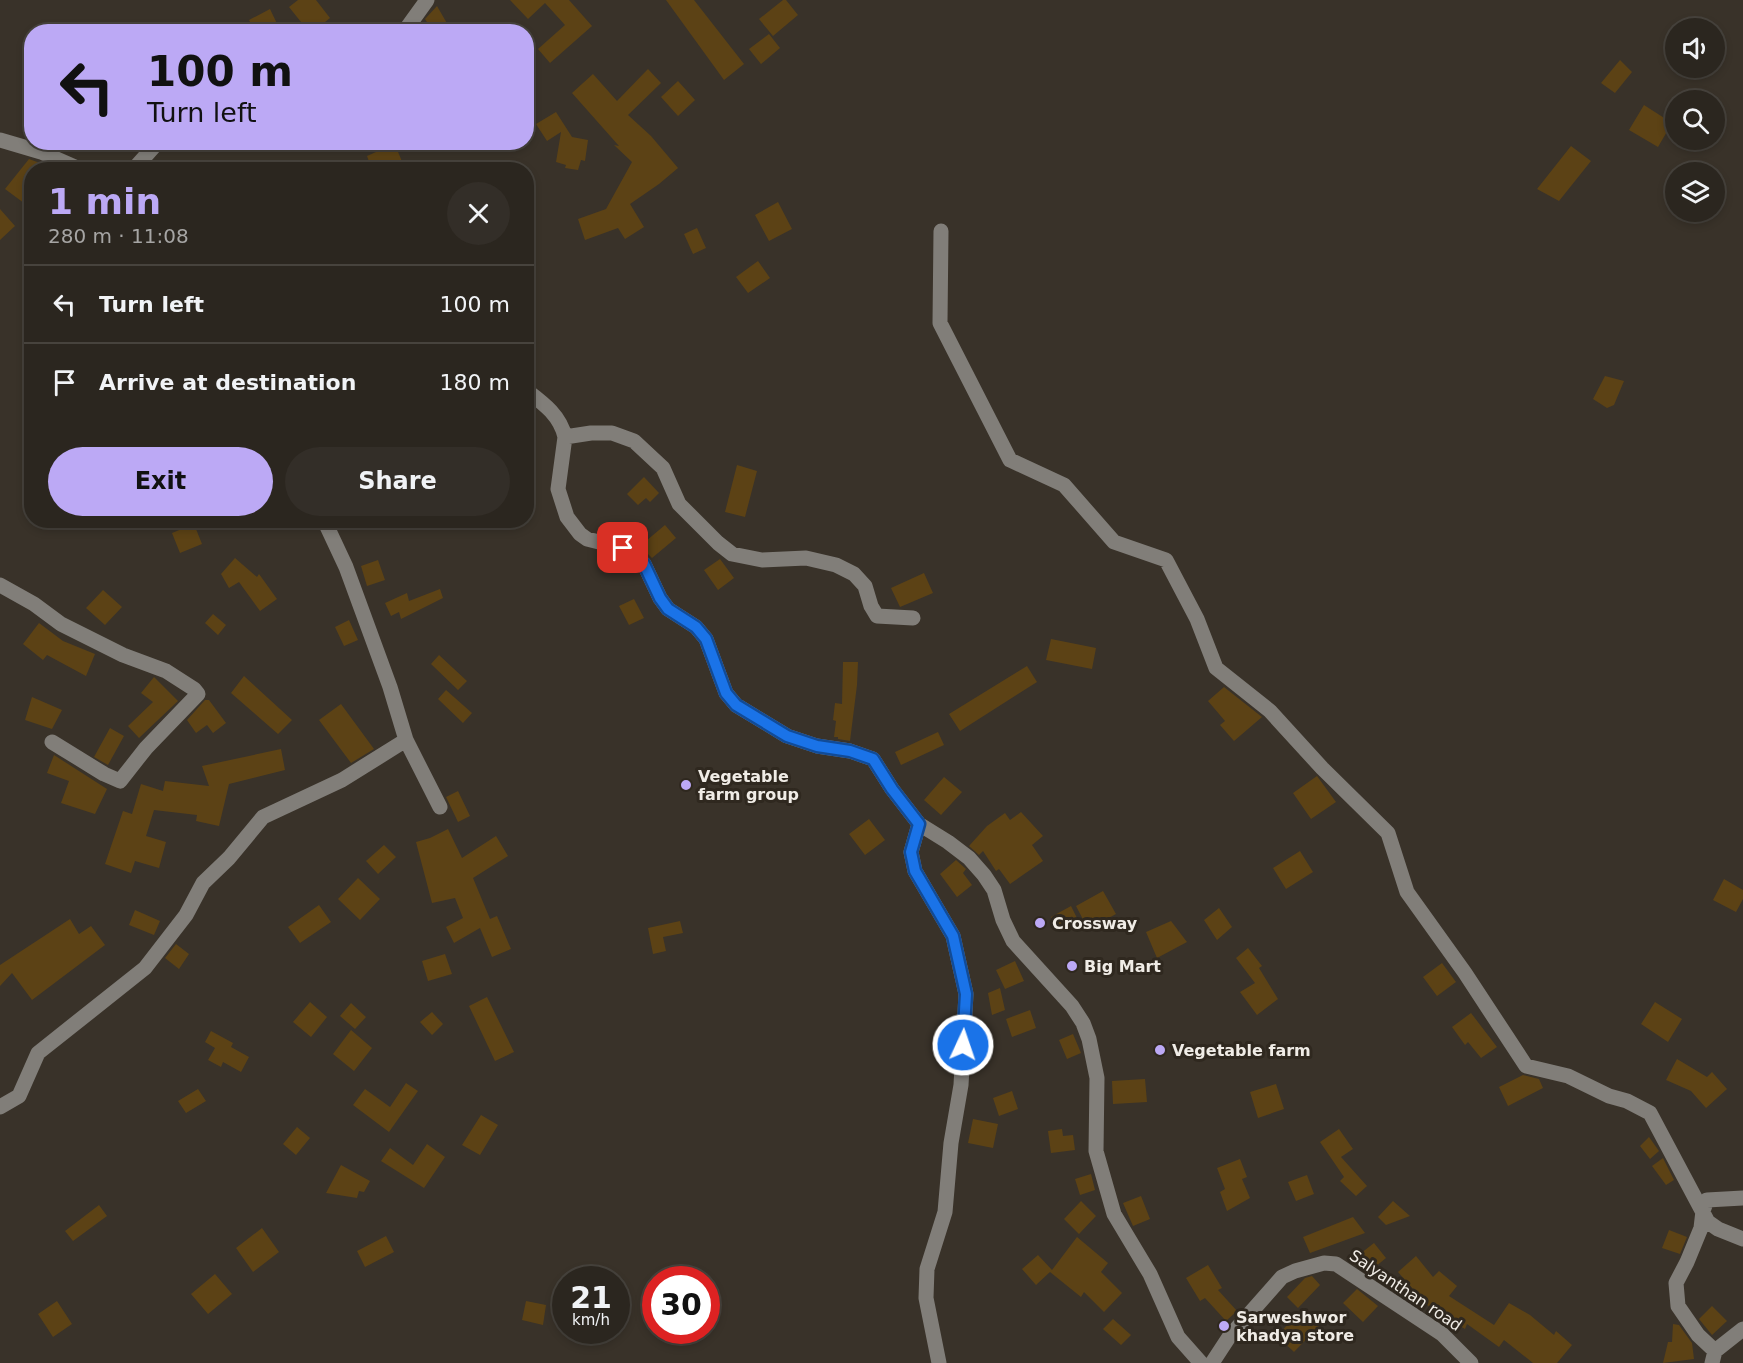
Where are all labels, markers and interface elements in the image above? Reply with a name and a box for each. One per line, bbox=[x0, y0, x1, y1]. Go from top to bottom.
map controls bbox=[1665, 18, 1725, 222]
button: sound bbox=[1665, 18, 1725, 78]
text: 100 m bbox=[147, 47, 293, 96]
icon: left bbox=[48, 48, 126, 126]
button: search bbox=[1665, 90, 1725, 150]
text: Turn left bbox=[147, 97, 257, 128]
button: layers bbox=[1665, 162, 1725, 222]
text: 1 min bbox=[48, 181, 161, 222]
button: close bbox=[447, 182, 510, 245]
text: 280 m · 11:08 bbox=[48, 224, 189, 248]
icon: left bbox=[48, 288, 81, 321]
text: Turn left bbox=[99, 292, 204, 317]
text: 100 m bbox=[440, 292, 510, 317]
icon: arrive bbox=[48, 366, 81, 399]
text: Arrive at destination bbox=[99, 370, 356, 395]
text: 180 m bbox=[440, 370, 510, 395]
button: Exit bbox=[48, 447, 273, 516]
button: Share bbox=[285, 447, 510, 516]
pin bbox=[597, 522, 648, 573]
icon: arrive bbox=[606, 531, 639, 564]
place label: Vegetable farm group bbox=[698, 767, 799, 804]
marker: Vegetable farm group bbox=[679, 778, 693, 792]
place label: Crossway bbox=[1052, 914, 1138, 933]
marker: Crossway bbox=[1033, 916, 1047, 930]
place label: Big Mart bbox=[1084, 957, 1161, 976]
marker: Big Mart bbox=[1065, 959, 1079, 973]
position arrow bbox=[931, 1013, 995, 1077]
place label: Vegetable farm bbox=[1172, 1041, 1311, 1060]
marker: Vegetable farm bbox=[1153, 1043, 1167, 1057]
street label: Salyanthan road bbox=[1346, 1246, 1465, 1335]
speed limit sign: 30 bbox=[642, 1266, 720, 1344]
text: 21 bbox=[570, 1280, 612, 1315]
place label: Sarweshwor khadya store bbox=[1236, 1308, 1354, 1345]
text: km/h bbox=[572, 1311, 610, 1329]
marker: Sarweshwor khadya store bbox=[1217, 1319, 1231, 1333]

